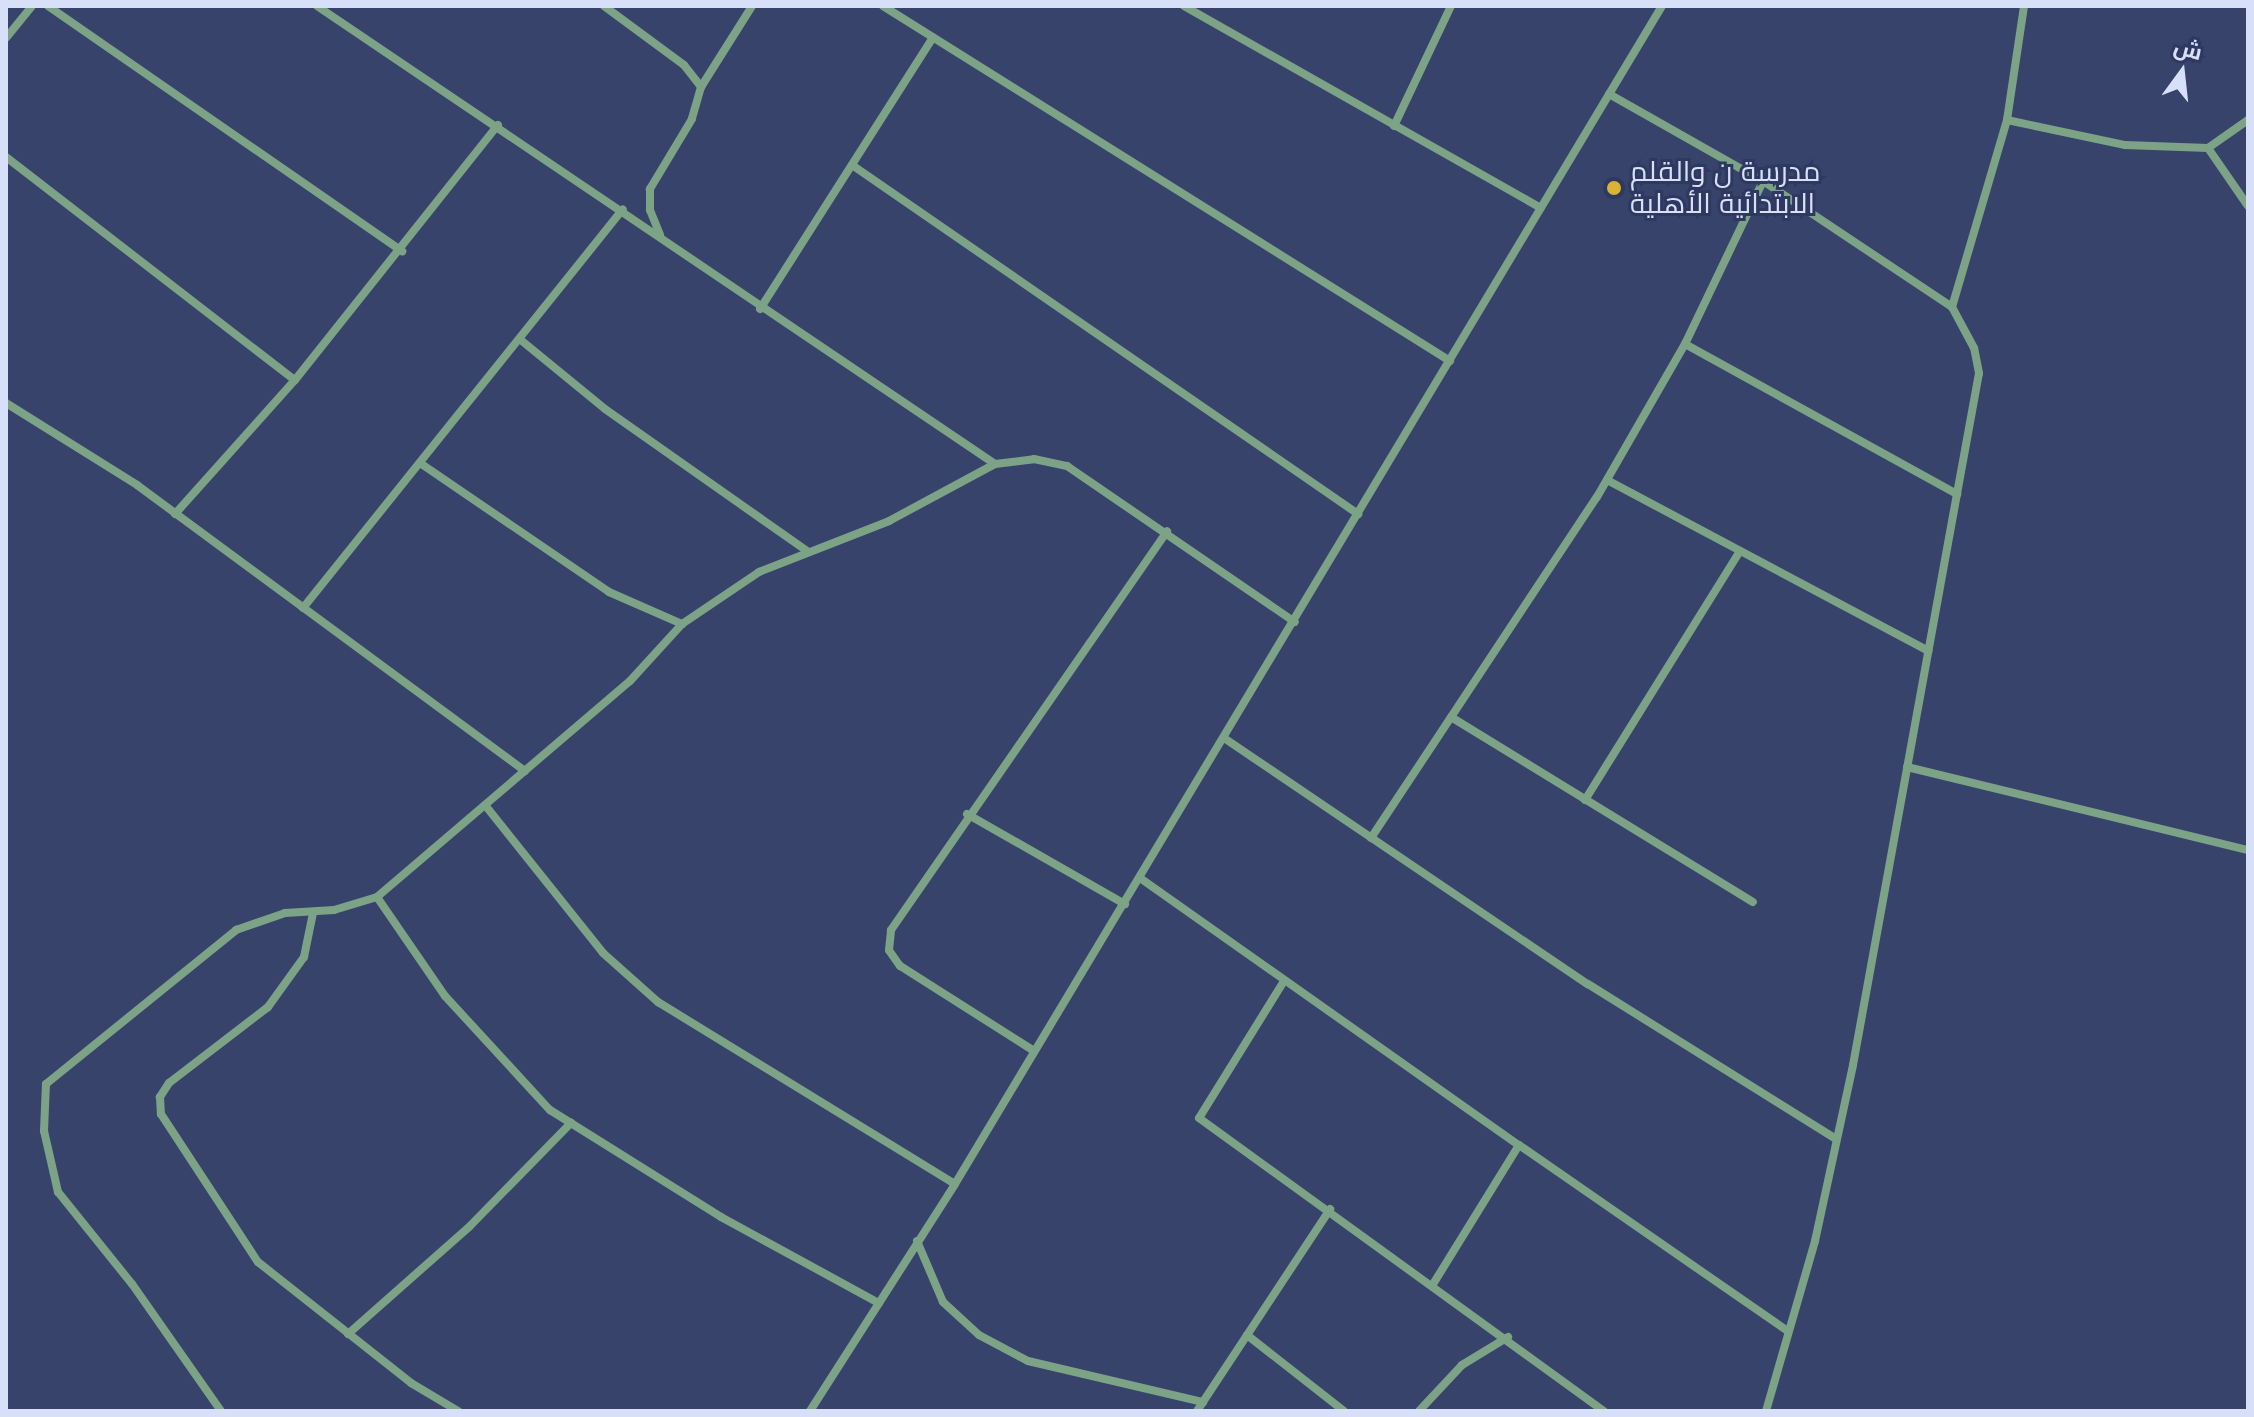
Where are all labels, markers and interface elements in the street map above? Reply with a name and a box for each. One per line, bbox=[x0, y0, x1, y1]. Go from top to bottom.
text: ش bbox=[2170, 30, 2206, 68]
north arrow bbox=[2142, 32, 2222, 112]
place label: مدرسة ن والقلم الابتدائية الأهلية bbox=[1630, 155, 1821, 221]
marker: مدرسة ن والقلم الابتدائية الأهلية bbox=[1605, 179, 1623, 197]

